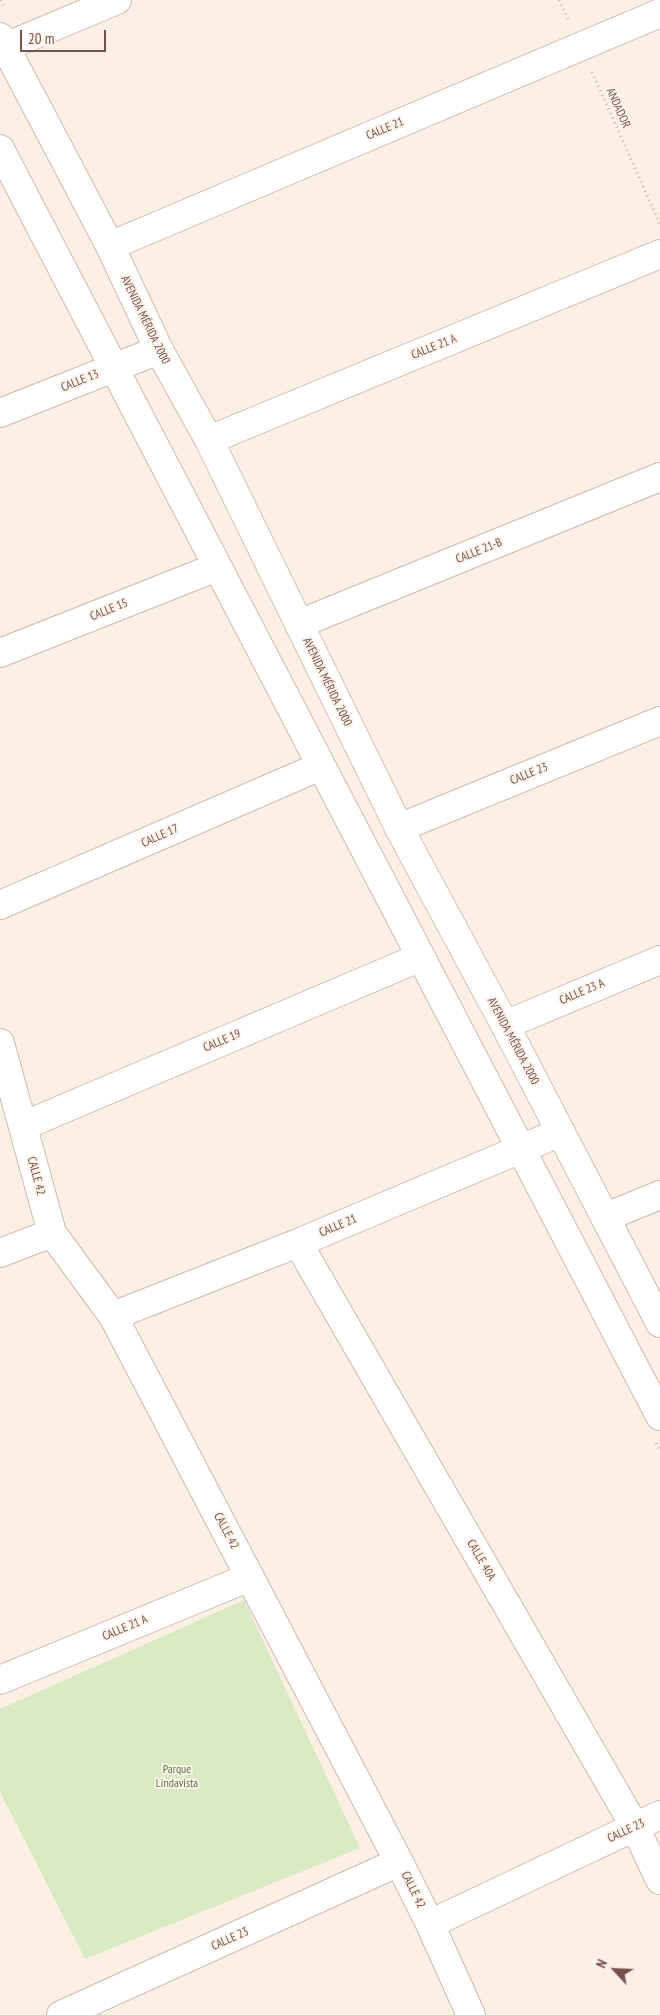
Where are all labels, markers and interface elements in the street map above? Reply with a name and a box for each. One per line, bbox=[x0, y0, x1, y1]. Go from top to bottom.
scale bar bbox=[22, 20, 109, 52]
text: 20 m bbox=[28, 29, 54, 48]
street label: ANDADOR bbox=[603, 86, 633, 130]
street label: CALLE 21 bbox=[364, 115, 406, 143]
street label: AVENIDA MÉRIDA 2000 bbox=[117, 273, 173, 367]
street label: CALLE 21 A bbox=[409, 331, 459, 363]
street label: CALLE 13 bbox=[59, 367, 101, 395]
street label: CALLE 21-B bbox=[454, 535, 504, 567]
street label: CALLE 15 bbox=[88, 596, 130, 624]
street label: AVENIDA MÉRIDA 2000 bbox=[299, 635, 355, 729]
street label: CALLE 23 bbox=[508, 760, 550, 788]
street label: CALLE 17 bbox=[139, 821, 181, 851]
street label: CALLE 23 A bbox=[557, 976, 607, 1008]
street label: AVENIDA MÉRIDA 2000 bbox=[484, 995, 542, 1087]
street label: CALLE 19 bbox=[201, 1027, 243, 1055]
street label: CALLE 42 bbox=[24, 1155, 48, 1197]
street label: CALLE 21 bbox=[317, 1212, 359, 1240]
street label: CALLE 42 bbox=[210, 1510, 242, 1552]
street label: CALLE 40A bbox=[464, 1537, 498, 1583]
street label: CALLE 21 A bbox=[100, 1612, 150, 1644]
park label: Parque Lindavista bbox=[156, 1763, 198, 1791]
street label: CALLE 23 bbox=[605, 1816, 647, 1846]
street label: CALLE 42 bbox=[398, 1869, 428, 1911]
street label: CALLE 23 bbox=[209, 1924, 251, 1954]
north arrow bbox=[590, 1945, 640, 1995]
text: N bbox=[592, 1956, 611, 1971]

